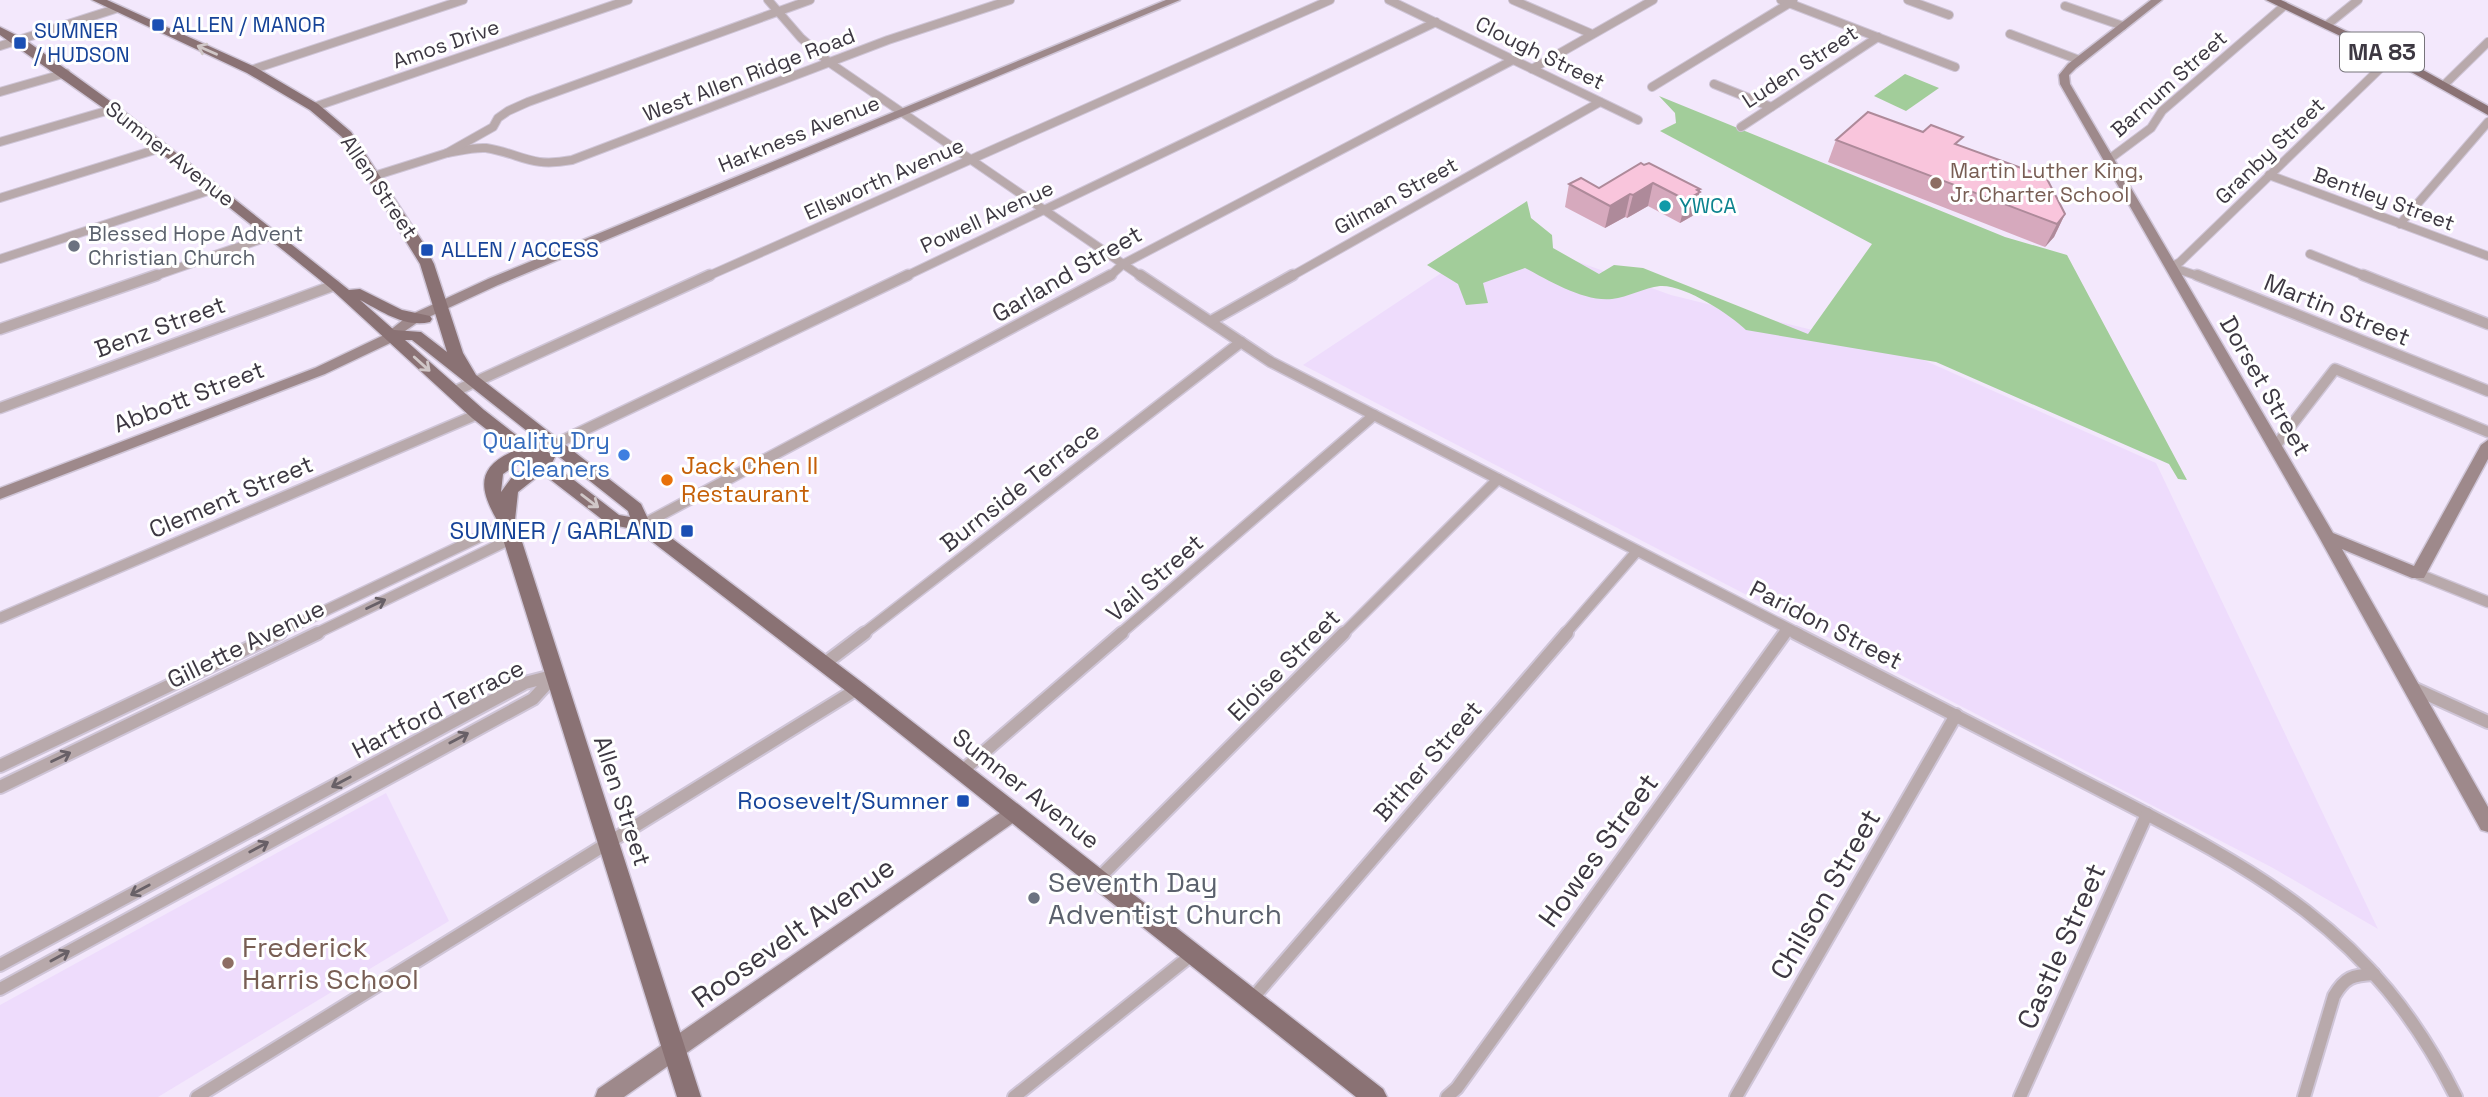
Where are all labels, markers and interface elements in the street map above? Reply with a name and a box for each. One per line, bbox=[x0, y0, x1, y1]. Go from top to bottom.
street label: Clough Street bbox=[1471, 10, 1609, 95]
place label: ALLEN / MANOR bbox=[172, 11, 325, 38]
street label: Amos Drive bbox=[389, 13, 503, 74]
place label: SUMNER / HUDSON bbox=[34, 17, 130, 68]
marker: ALLEN / MANOR bbox=[150, 17, 166, 33]
street label: Luden Street bbox=[1737, 19, 1863, 114]
street label: West Allen Ridge Road bbox=[639, 22, 859, 127]
street label: Barnum Street bbox=[2105, 24, 2232, 143]
road number: MA 83 bbox=[2340, 32, 2424, 72]
marker: SUMNER / HUDSON bbox=[12, 35, 28, 51]
one-way arrow bbox=[197, 43, 218, 56]
street label: Harkness Avenue bbox=[714, 89, 884, 178]
street label: Granby Street bbox=[2209, 91, 2330, 210]
street label: Sumner Avenue bbox=[100, 95, 240, 212]
street label: Allen Street bbox=[335, 130, 424, 243]
street label: Ellsworth Avenue bbox=[800, 131, 968, 226]
street label: Gilman Street bbox=[1329, 151, 1462, 241]
place label: Martin Luther King, Jr. Charter School bbox=[1950, 157, 2143, 208]
street label: Bentley Street bbox=[2310, 160, 2459, 237]
street label: Powell Avenue bbox=[916, 174, 1058, 259]
marker: Martin Luther King, Jr. Charter School bbox=[1928, 175, 1944, 191]
place label: YWCA bbox=[1679, 192, 1737, 219]
marker: YWCA bbox=[1657, 198, 1673, 214]
street label: Garland Street bbox=[986, 218, 1147, 329]
place label: Blessed Hope Advent Christian Church bbox=[88, 220, 303, 271]
place label: ALLEN / ACCESS bbox=[441, 236, 599, 263]
marker: Blessed Hope Advent Christian Church bbox=[66, 238, 82, 254]
marker: ALLEN / ACCESS bbox=[419, 242, 435, 258]
street label: Martin Street bbox=[2260, 266, 2415, 353]
street label: Benz Street bbox=[90, 289, 229, 364]
street label: Dorset Street bbox=[2213, 310, 2318, 461]
street label: Abbott Street bbox=[109, 354, 269, 440]
one-way arrow bbox=[413, 356, 431, 372]
street label: Burnside Terrace bbox=[934, 415, 1106, 558]
place label: Quality Dry Cleaners bbox=[482, 425, 610, 484]
marker: Quality Dry Cleaners bbox=[616, 447, 632, 463]
street label: Clement Street bbox=[144, 448, 318, 545]
place label: Jack Chen II Restaurant bbox=[681, 450, 818, 509]
marker: Jack Chen II Restaurant bbox=[659, 472, 675, 488]
one-way arrow bbox=[580, 493, 598, 508]
place label: SUMNER / GARLAND bbox=[450, 515, 673, 546]
marker: SUMNER / GARLAND bbox=[679, 523, 695, 539]
street label: Vail Street bbox=[1100, 527, 1210, 628]
street label: Paridon Street bbox=[1745, 573, 1908, 676]
street label: Gillette Avenue bbox=[162, 592, 330, 695]
one-way arrow bbox=[365, 597, 386, 611]
street label: Eloise Street bbox=[1221, 602, 1346, 727]
street label: Hartford Terrace bbox=[347, 652, 529, 765]
street label: Bither Street bbox=[1367, 694, 1489, 828]
street label: Sumner Avenue bbox=[946, 721, 1106, 856]
one-way arrow bbox=[449, 731, 469, 745]
street label: Allen Street bbox=[587, 732, 658, 870]
one-way arrow bbox=[50, 750, 71, 763]
street label: Howes Street bbox=[1530, 766, 1666, 934]
one-way arrow bbox=[331, 776, 352, 789]
place label: Roosevelt/Sumner bbox=[737, 785, 949, 816]
marker: Roosevelt/Sumner bbox=[955, 793, 971, 809]
street label: Chilson Street bbox=[1762, 802, 1888, 986]
one-way arrow bbox=[249, 839, 269, 853]
street label: Roosevelt Avenue bbox=[685, 849, 901, 1015]
street label: Castle Street bbox=[2008, 858, 2114, 1034]
place label: Seventh Day Adventist Church bbox=[1048, 864, 1282, 932]
one-way arrow bbox=[131, 883, 151, 897]
marker: Seventh Day Adventist Church bbox=[1026, 890, 1042, 906]
place label: Frederick Harris School bbox=[242, 929, 419, 997]
one-way arrow bbox=[49, 948, 69, 962]
marker: Frederick Harris School bbox=[220, 955, 236, 971]

